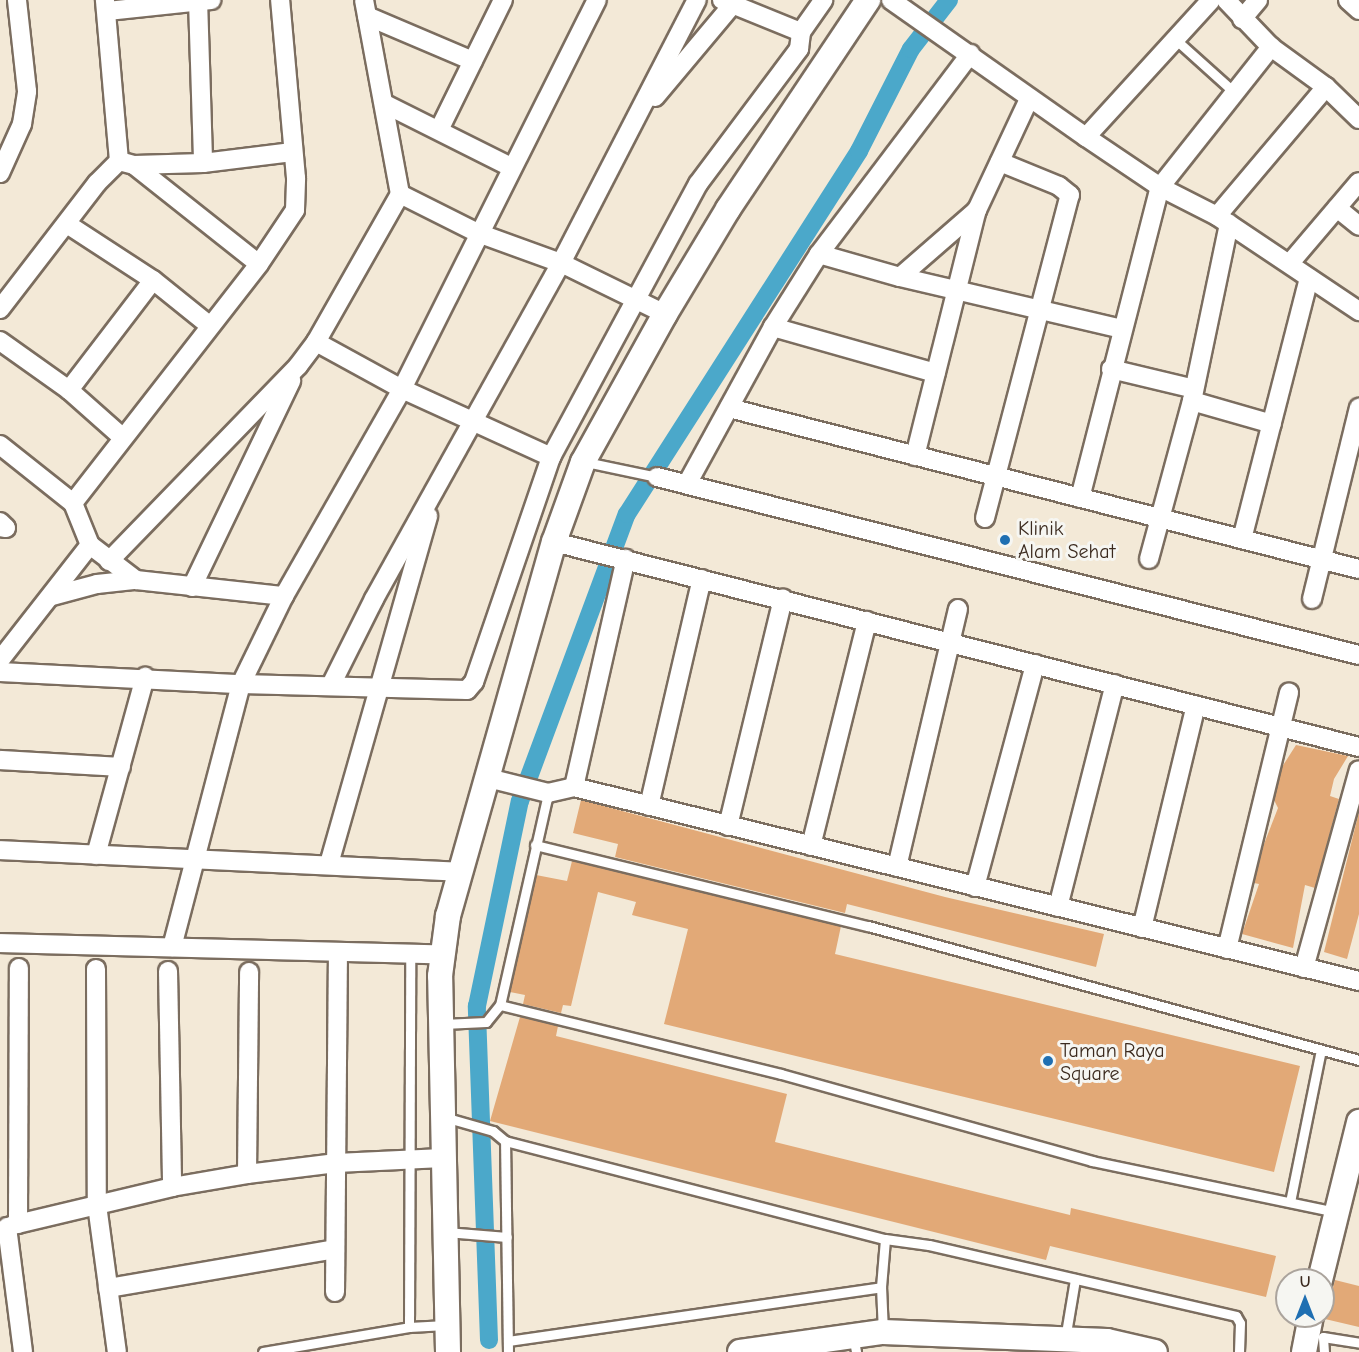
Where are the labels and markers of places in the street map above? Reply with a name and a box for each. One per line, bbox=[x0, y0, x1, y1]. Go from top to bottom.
place label: Klinik Alam Sehat bbox=[1018, 516, 1115, 563]
marker: Klinik Alam Sehat bbox=[996, 531, 1014, 549]
place label: Taman Raya Square bbox=[1060, 1038, 1164, 1085]
marker: Taman Raya Square bbox=[1041, 1054, 1055, 1068]

